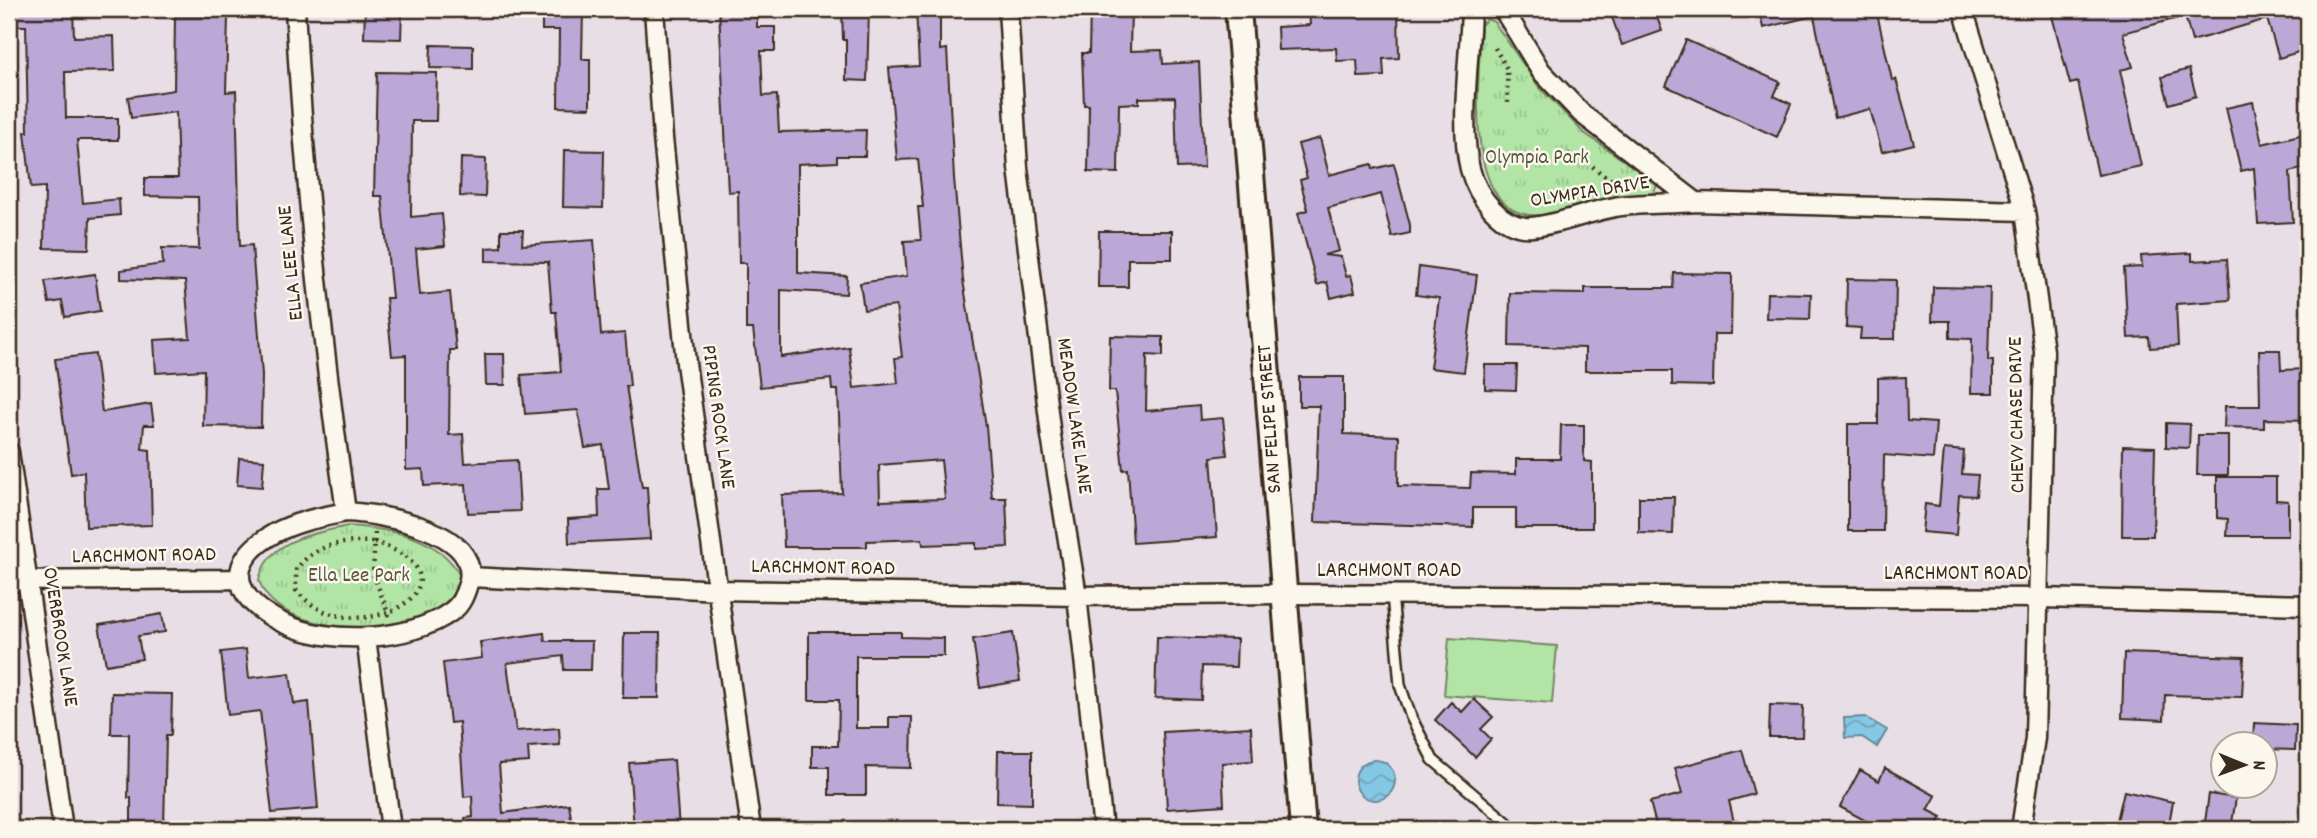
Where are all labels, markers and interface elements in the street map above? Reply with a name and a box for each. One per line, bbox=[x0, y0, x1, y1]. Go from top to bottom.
park label: Olympia Park bbox=[1485, 144, 1589, 174]
street label: OLYMPIA DRIVE bbox=[1528, 169, 1652, 217]
street label: ELLA LEE LANE bbox=[271, 204, 313, 322]
street label: MEADOW LAKE LANE bbox=[1047, 336, 1099, 496]
street label: CHEVY CHASE DRIVE bbox=[2002, 336, 2034, 494]
street label: PIPING ROCK LANE bbox=[692, 343, 742, 491]
street label: SAN FELIPE STREET bbox=[1251, 343, 1291, 494]
street label: LARCHMONT ROAD bbox=[72, 541, 216, 573]
street label: LARCHMONT ROAD bbox=[751, 553, 895, 585]
street label: LARCHMONT ROAD bbox=[1317, 557, 1461, 587]
street label: LARCHMONT ROAD bbox=[1884, 560, 2028, 590]
park label: Ella Lee Park bbox=[308, 562, 410, 592]
street label: OVERBROOK LANE bbox=[33, 565, 85, 709]
north arrow bbox=[2208, 730, 2278, 800]
text: N bbox=[2244, 760, 2271, 770]

